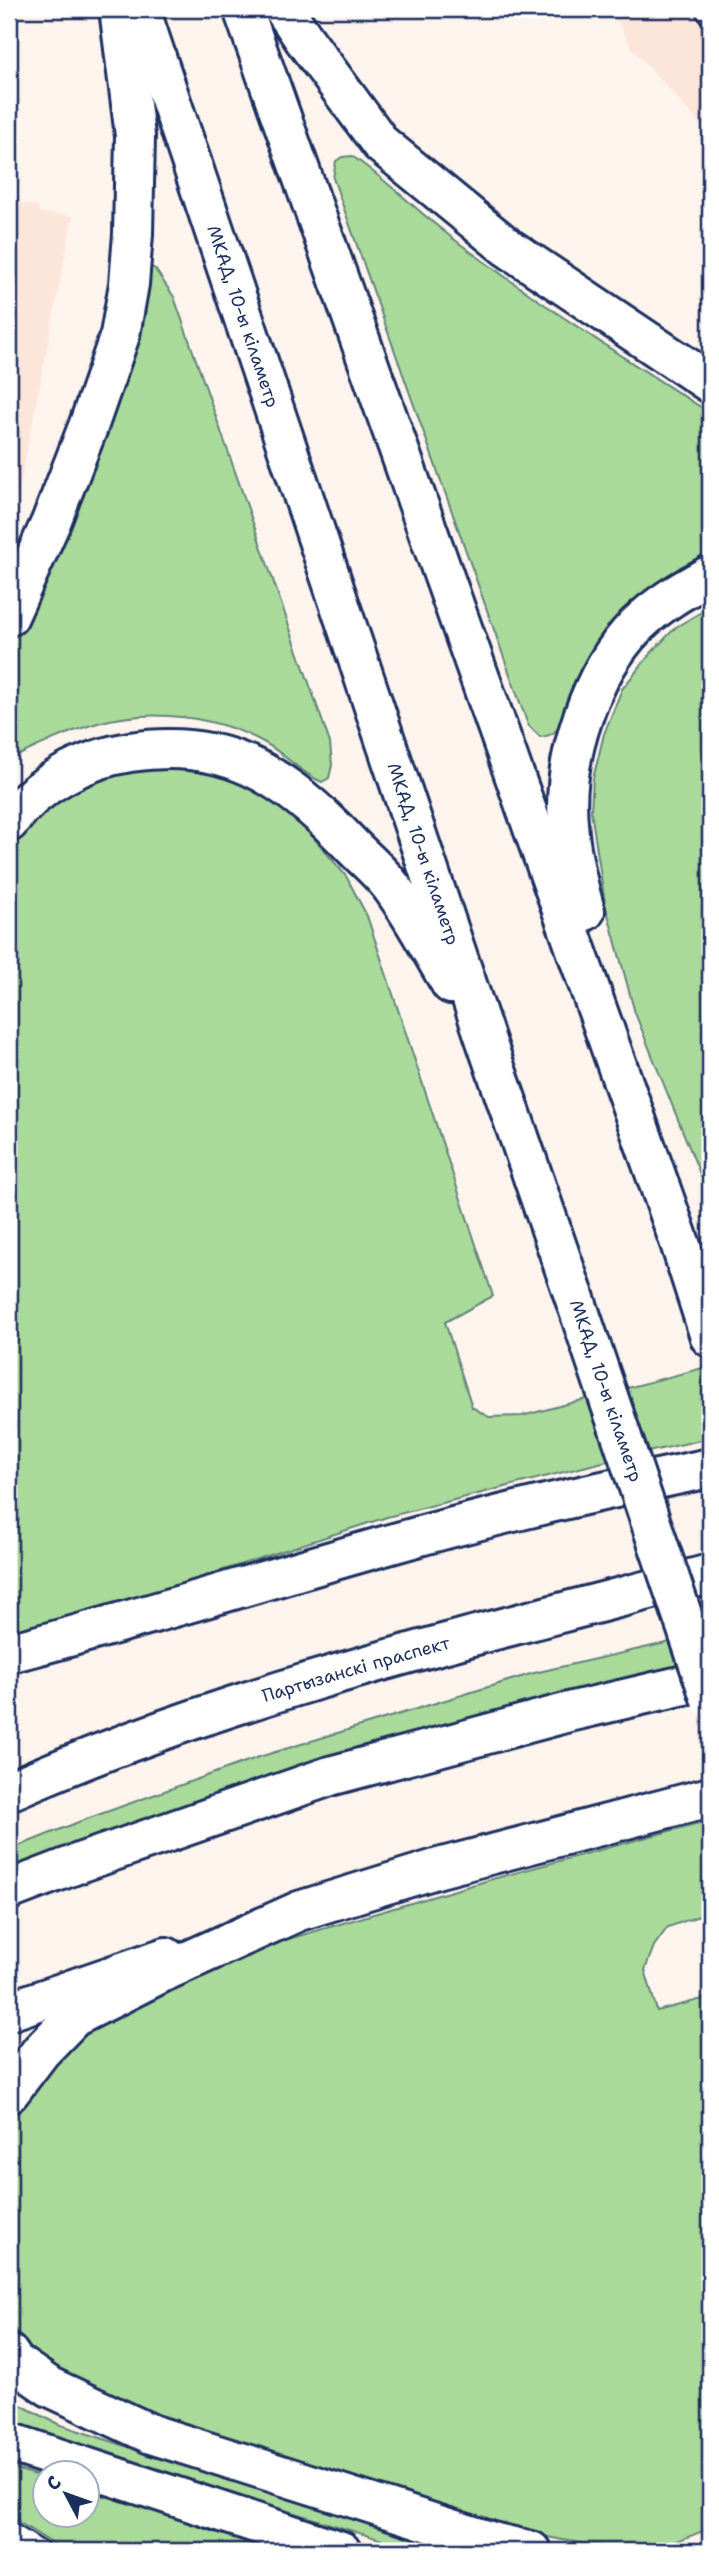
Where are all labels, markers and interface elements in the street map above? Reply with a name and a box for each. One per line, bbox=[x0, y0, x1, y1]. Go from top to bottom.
street label: МКАД, 10-ы кіламетр bbox=[201, 222, 285, 410]
street label: МКАД, 10-ы кіламетр bbox=[382, 760, 465, 948]
street label: МКАД, 10-ы кіламетр bbox=[564, 1296, 648, 1485]
street label: Партызанскі праспект bbox=[259, 1630, 453, 1708]
north arrow bbox=[32, 2458, 102, 2528]
text: С bbox=[40, 2471, 67, 2496]

